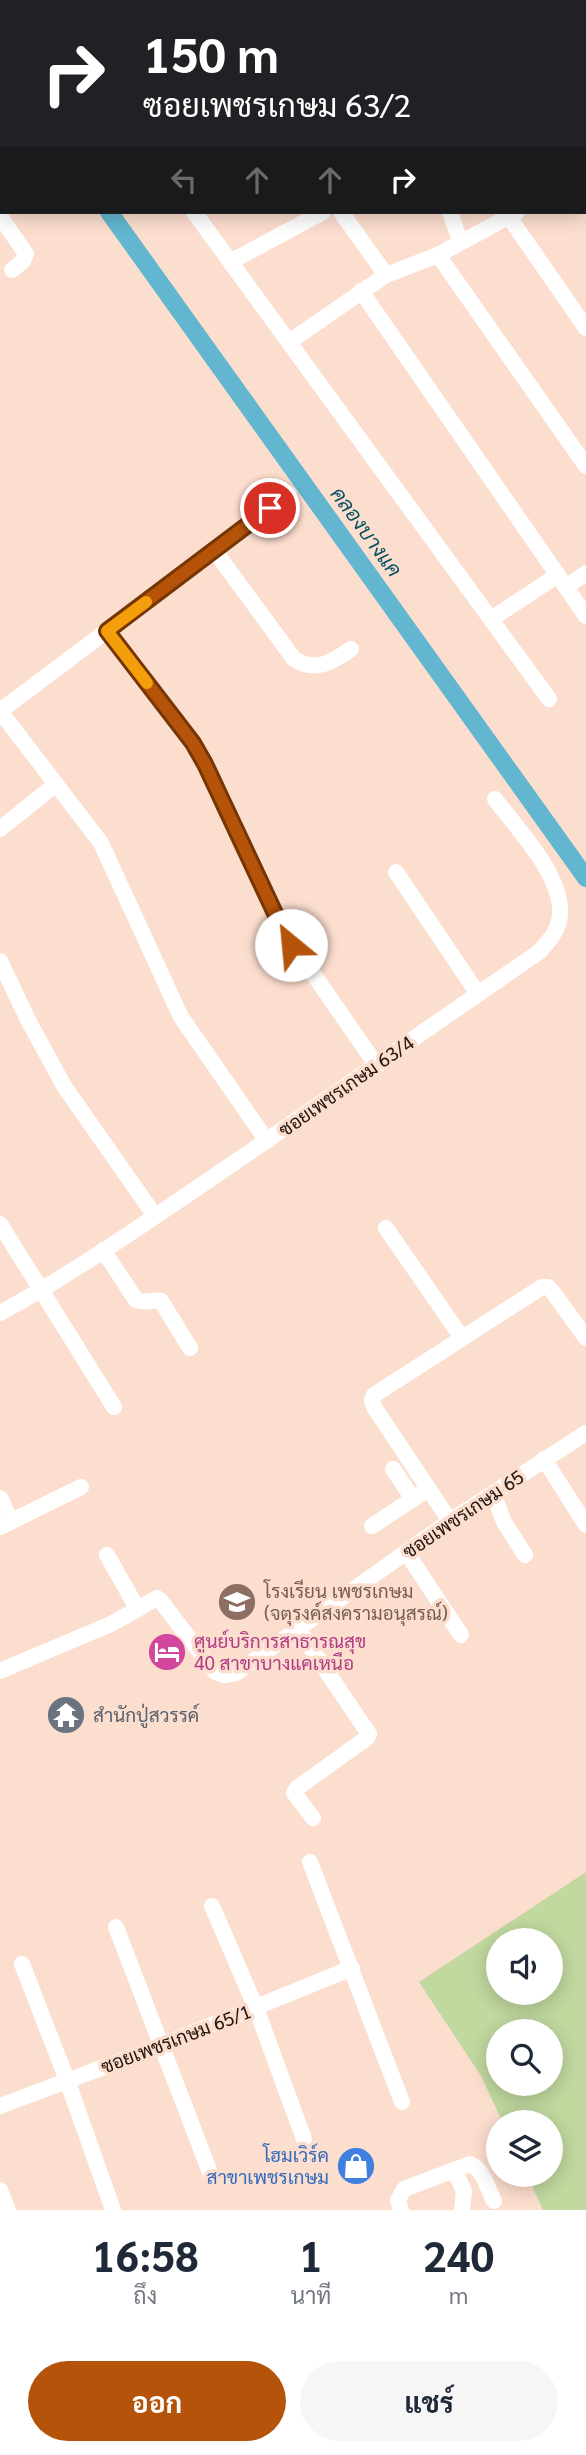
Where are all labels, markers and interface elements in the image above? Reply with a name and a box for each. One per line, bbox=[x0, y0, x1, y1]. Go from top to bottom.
text: 150 m bbox=[143, 21, 279, 84]
icon: right bbox=[28, 28, 119, 119]
text: ซอยเพชรเกษม 63/2 bbox=[143, 83, 411, 124]
icon: left bbox=[165, 161, 203, 199]
icon: ahead bbox=[238, 161, 276, 199]
icon: ahead bbox=[311, 161, 349, 199]
icon: right bbox=[384, 161, 422, 199]
pin bbox=[240, 478, 300, 538]
water label: คลองบางแค bbox=[325, 481, 409, 581]
icon: arrive bbox=[251, 489, 289, 527]
position arrow bbox=[254, 908, 328, 982]
street label: ซอยเพชรเกษม 63/4 bbox=[273, 1030, 418, 1141]
street label: ซอยเพชรเกษม 65 bbox=[397, 1464, 528, 1563]
place label: โรงเรียน เพชรเกษม (จตุรงค์สงครามอนุสรณ์) bbox=[263, 1578, 448, 1626]
school or university icon: โรงเรียน เพชรเกษม (จตุรงค์สงครามอนุสรณ์) bbox=[216, 1581, 258, 1623]
place label: ศูนย์บริการสาธารณสุข 40 สาขาบางแคเหนือ bbox=[194, 1628, 366, 1674]
hotel icon: ศูนย์บริการสาธารณสุข 40 สาขาบางแคเหนือ bbox=[146, 1631, 188, 1673]
temple icon: สำนักปู่สวรรค์ bbox=[45, 1694, 87, 1736]
place label: สำนักปู่สวรรค์ bbox=[93, 1702, 199, 1729]
map controls bbox=[486, 1928, 563, 2187]
button: sound bbox=[486, 1928, 563, 2005]
street label: ซอยเพชรเกษม 65/1 bbox=[97, 1998, 254, 2078]
button: search bbox=[486, 2019, 563, 2096]
button: layers bbox=[486, 2110, 563, 2187]
place label: โฮมเวิร์ค สาขาเพชรเกษม bbox=[207, 2142, 329, 2188]
shop icon: โฮมเวิร์ค สาขาเพชรเกษม bbox=[335, 2145, 377, 2187]
text: 16:58 bbox=[92, 2227, 199, 2282]
text: 1 bbox=[299, 2227, 323, 2282]
text: 240 bbox=[423, 2227, 494, 2282]
text: ถึง bbox=[133, 2279, 157, 2309]
text: นาที bbox=[291, 2279, 331, 2309]
text: m bbox=[449, 2279, 468, 2309]
button: ออก bbox=[28, 2361, 286, 2441]
button: แชร์ bbox=[300, 2361, 558, 2441]

